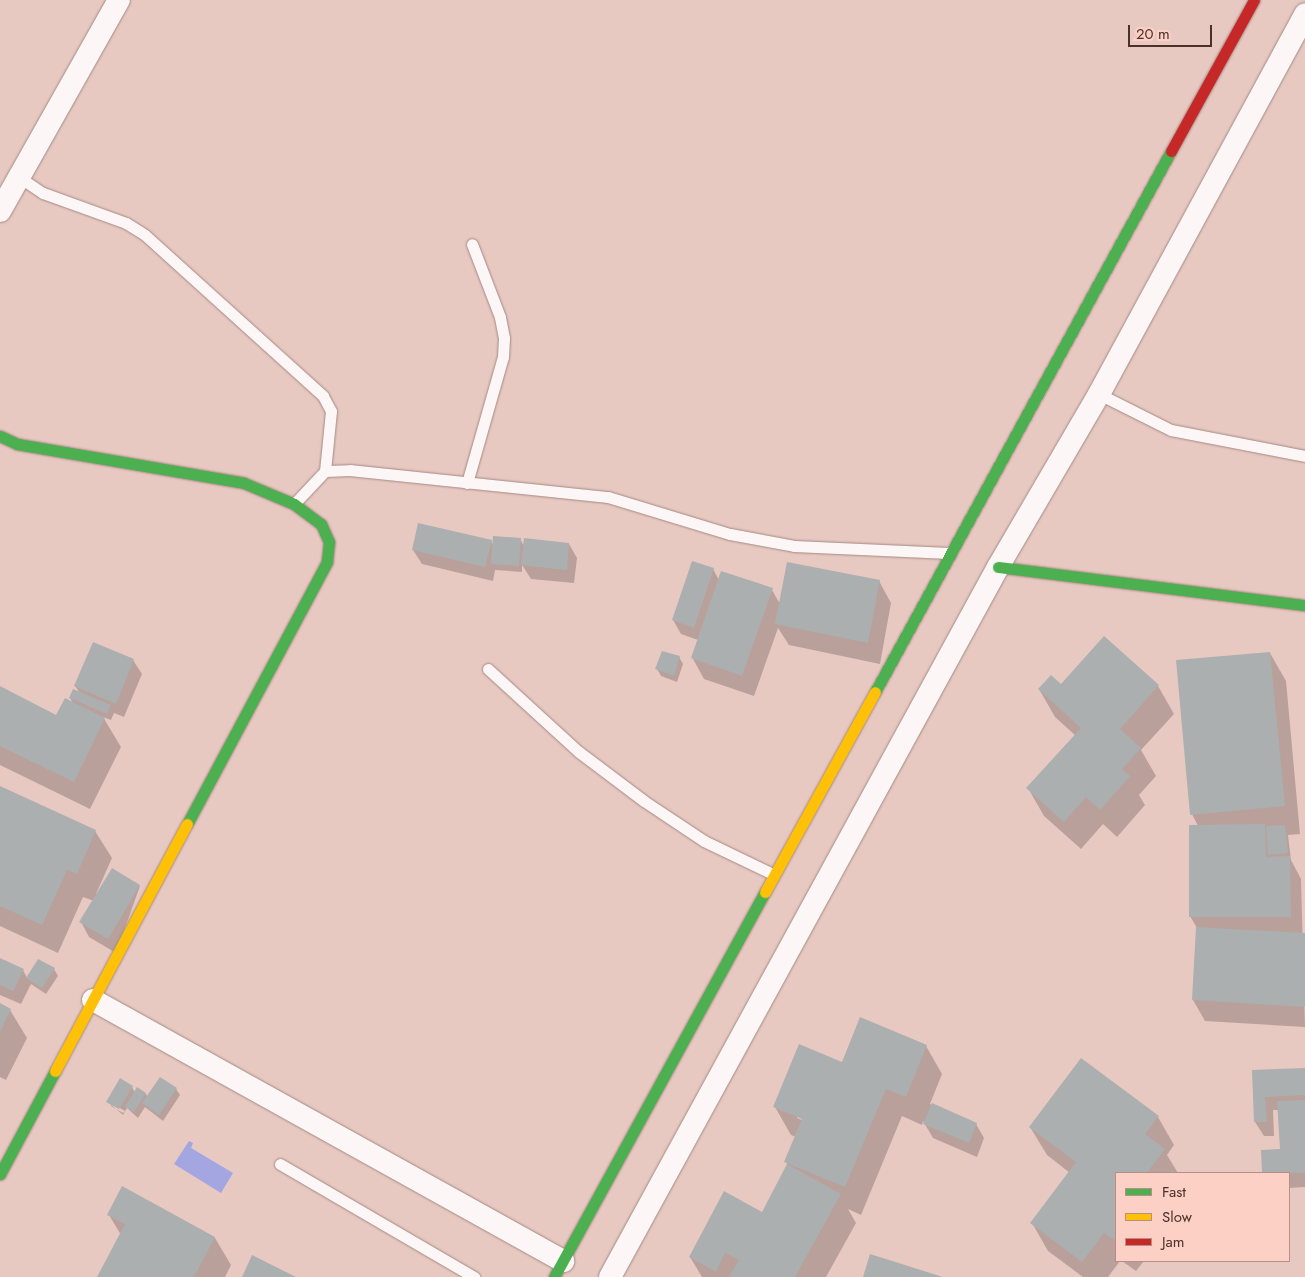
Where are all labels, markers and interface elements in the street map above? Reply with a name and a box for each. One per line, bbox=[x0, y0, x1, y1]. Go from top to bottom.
scale bar bbox=[1130, 15, 1214, 47]
text: 20 m bbox=[1136, 23, 1170, 45]
legend bbox=[1115, 1172, 1290, 1262]
text: Fast bbox=[1162, 1181, 1186, 1203]
text: Slow bbox=[1162, 1206, 1192, 1228]
text: Jam bbox=[1162, 1231, 1185, 1253]

